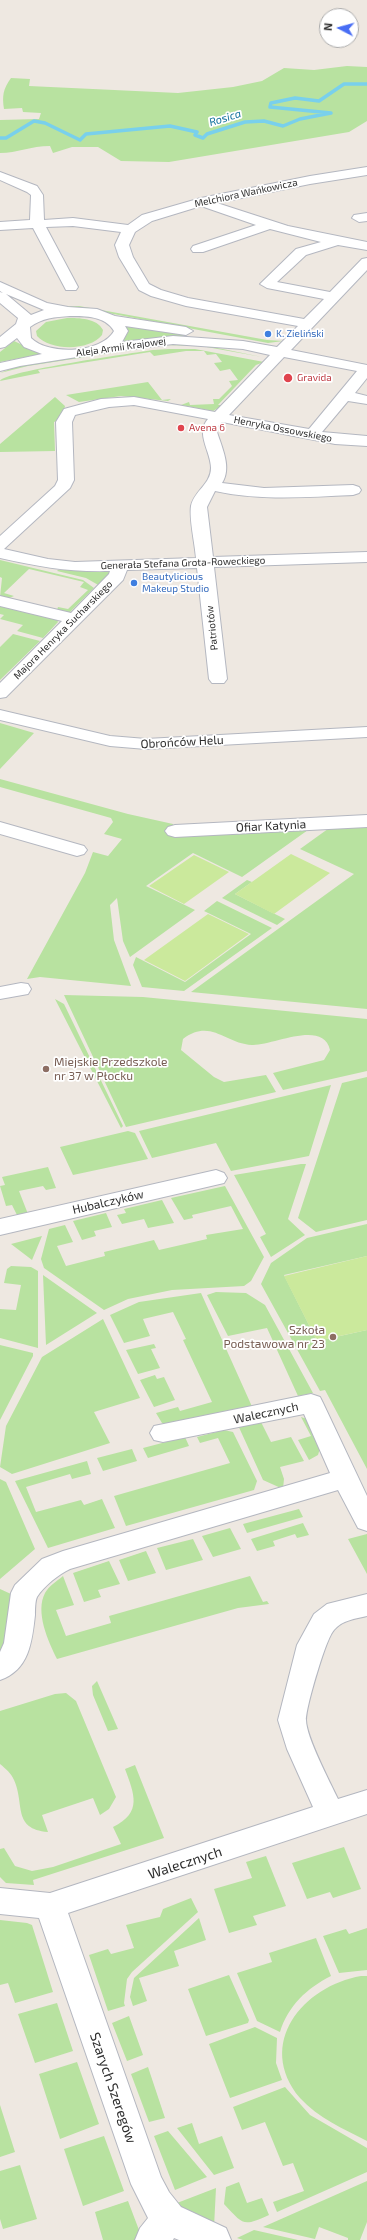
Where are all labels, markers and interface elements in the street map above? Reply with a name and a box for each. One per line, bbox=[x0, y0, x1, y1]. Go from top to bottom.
north arrow bbox=[319, 8, 359, 48]
text: N bbox=[321, 22, 334, 31]
water label: Rosica bbox=[207, 107, 243, 129]
street label: Melchiora Wańkowicza bbox=[193, 176, 299, 210]
place label: K. Zieliński bbox=[276, 328, 324, 340]
marker: K. Zieliński bbox=[263, 329, 273, 339]
street label: Aleja Armii Krajowej bbox=[75, 335, 167, 359]
marker: Gravida bbox=[282, 372, 294, 384]
place label: Gravida bbox=[297, 372, 332, 384]
street label: Henryka Ossowskiego bbox=[233, 414, 333, 444]
place label: Avena 6 bbox=[189, 422, 225, 434]
marker: Avena 6 bbox=[176, 423, 186, 433]
street label: Generała Stefana Grota-Roweckiego bbox=[100, 554, 266, 572]
place label: Beautylicious Makeup Studio bbox=[142, 571, 209, 594]
street label: Majora Henryka Sucharskiego bbox=[11, 578, 115, 682]
marker: Beautylicious Makeup Studio bbox=[129, 578, 139, 588]
street label: Patriotów bbox=[204, 605, 220, 651]
street label: Obrońców Helu bbox=[140, 733, 224, 751]
street label: Ofiar Katynia bbox=[235, 817, 307, 835]
place label: Miejskie Przedszkole nr 37 w Płocku bbox=[54, 1055, 168, 1083]
marker: Miejskie Przedszkole nr 37 w Płocku bbox=[41, 1064, 51, 1074]
street label: Hubalczyków bbox=[71, 1187, 145, 1217]
place label: Szkoła Podstawowa nr 23 bbox=[223, 1323, 325, 1351]
marker: Szkoła Podstawowa nr 23 bbox=[328, 1332, 338, 1342]
street label: Walecznych bbox=[232, 1399, 300, 1427]
street label: Walecznych bbox=[146, 1843, 224, 1883]
street label: Szarych Szeregów bbox=[86, 2030, 140, 2146]

